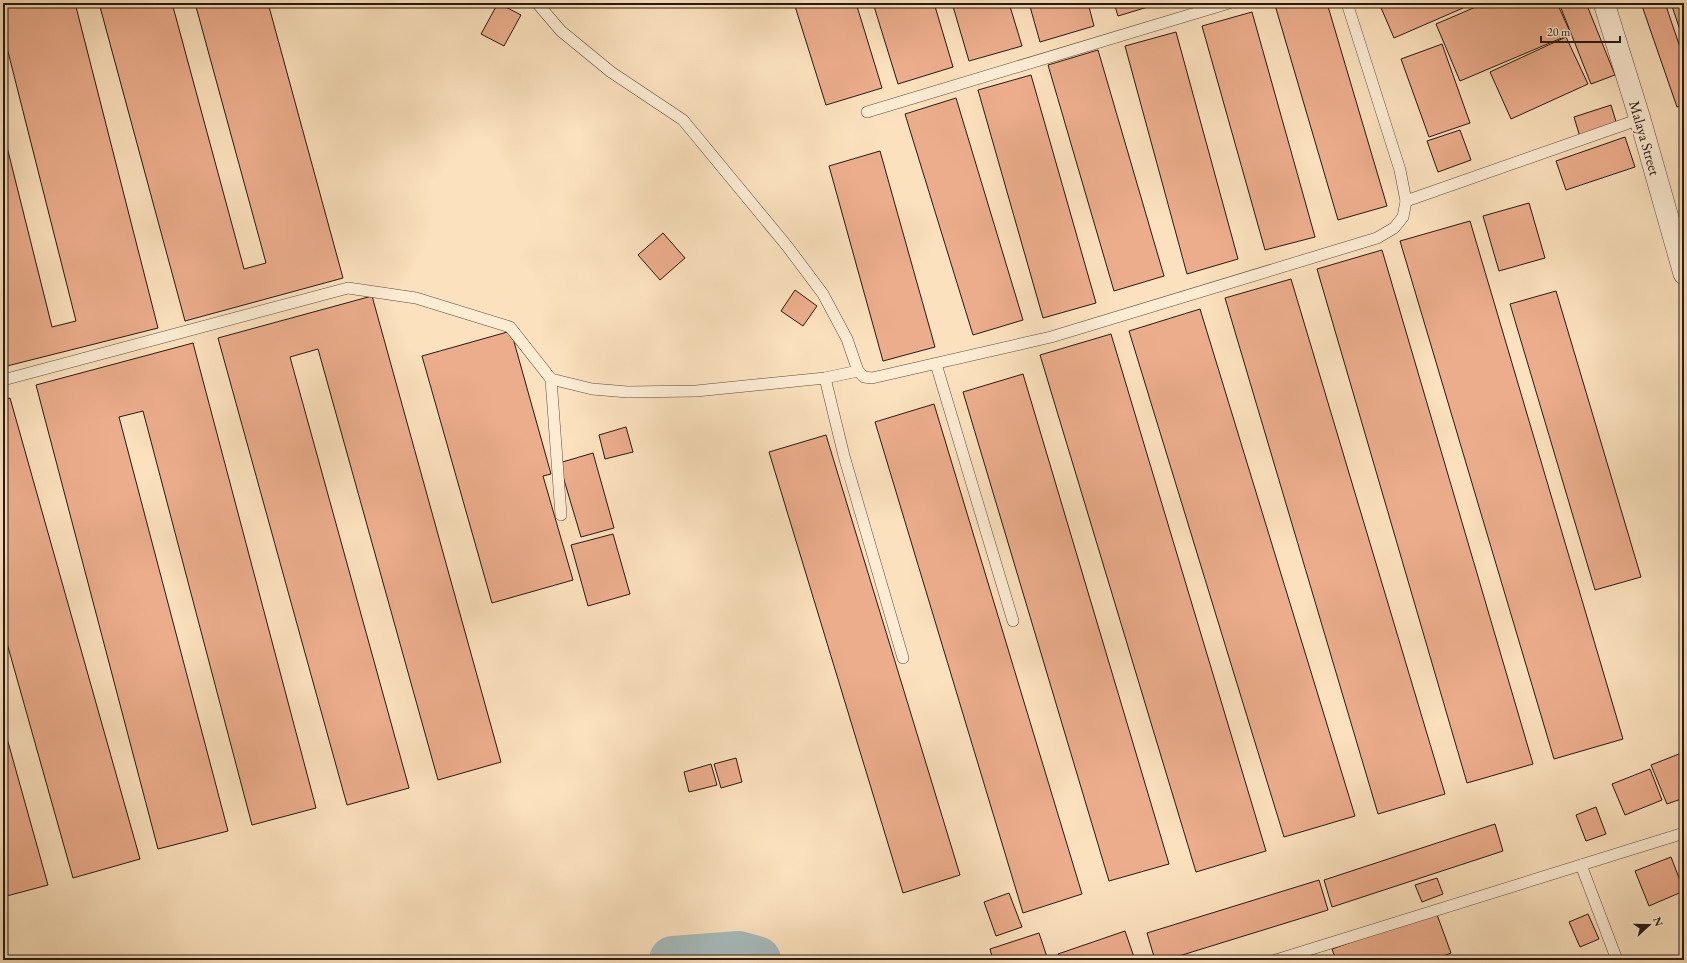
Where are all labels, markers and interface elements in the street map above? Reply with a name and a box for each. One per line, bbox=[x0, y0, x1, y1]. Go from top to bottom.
scale bar bbox=[1541, 18, 1620, 44]
text: 20 m bbox=[1547, 24, 1571, 40]
street label: Malaya Street bbox=[1625, 98, 1665, 178]
north arrow bbox=[1629, 905, 1669, 945]
text: N bbox=[1650, 915, 1667, 928]

